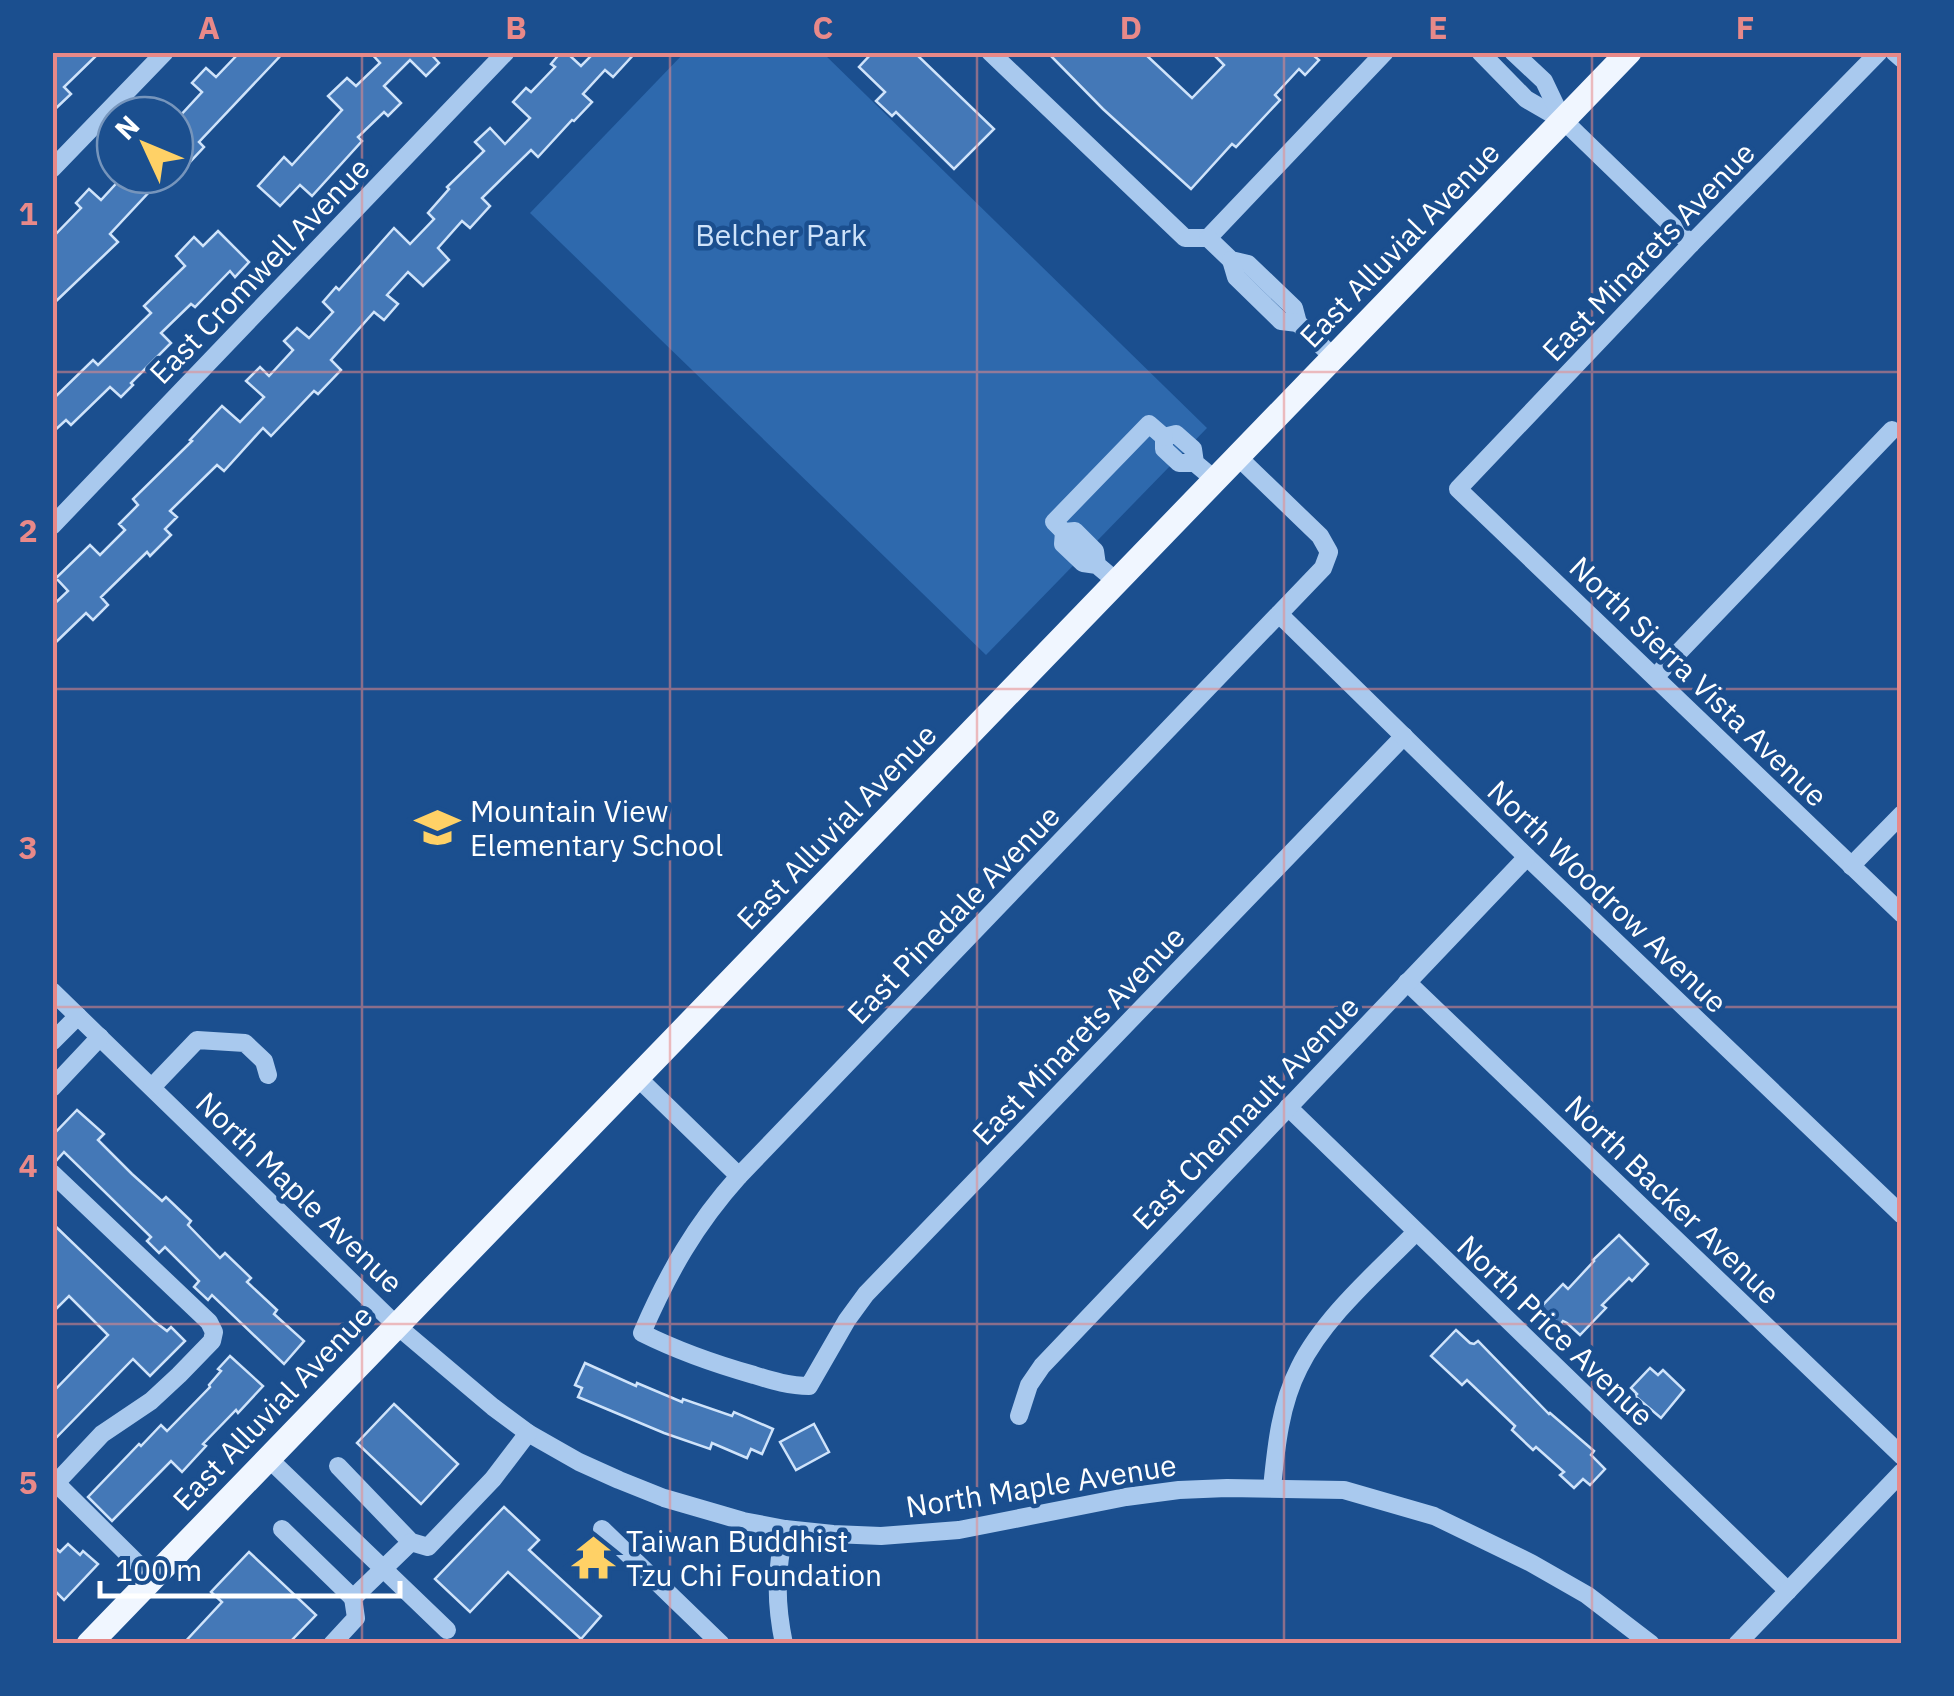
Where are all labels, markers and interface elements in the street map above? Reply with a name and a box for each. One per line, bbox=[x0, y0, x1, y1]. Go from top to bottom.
text: A bbox=[198, 6, 220, 48]
text: B bbox=[505, 6, 527, 48]
text: C bbox=[813, 6, 833, 48]
text: D bbox=[1120, 6, 1142, 48]
text: E bbox=[1428, 6, 1448, 48]
text: F bbox=[1736, 6, 1754, 48]
north arrow bbox=[95, 95, 195, 195]
text: N bbox=[106, 107, 147, 147]
street label: East Alluvial Avenue bbox=[1291, 133, 1507, 355]
street label: East Minarets Avenue bbox=[1533, 133, 1763, 369]
street label: East Cromwell Avenue bbox=[141, 148, 377, 392]
text: 1 bbox=[18, 192, 38, 234]
park label: Belcher Park bbox=[695, 215, 867, 254]
text: 2 bbox=[18, 509, 38, 551]
street label: North Sierra Vista Avenue bbox=[1562, 547, 1836, 815]
street label: East Alluvial Avenue bbox=[728, 715, 944, 937]
street label: North Woodrow Avenue bbox=[1480, 771, 1736, 1021]
place label: Mountain View Elementary School bbox=[470, 791, 723, 864]
street label: East Pinedale Avenue bbox=[838, 796, 1068, 1032]
school or university icon: Mountain View Elementary School bbox=[413, 803, 461, 851]
text: 3 bbox=[18, 826, 38, 868]
street label: East Minarets Avenue bbox=[963, 917, 1193, 1153]
street label: East Chennault Avenue bbox=[1123, 987, 1367, 1237]
street label: North Maple Avenue bbox=[188, 1083, 412, 1301]
street label: North Backer Avenue bbox=[1557, 1086, 1789, 1312]
text: 4 bbox=[18, 1144, 38, 1186]
street label: North Price Avenue bbox=[1449, 1226, 1663, 1434]
street label: East Alluvial Avenue bbox=[164, 1296, 380, 1518]
street label: North Maple Avenue bbox=[903, 1444, 1179, 1526]
text: 5 bbox=[18, 1461, 38, 1503]
place label: Taiwan Buddhist Tzu Chi Foundation bbox=[626, 1521, 882, 1594]
temple icon: Taiwan Buddhist Tzu Chi Foundation bbox=[569, 1533, 617, 1581]
scale bar bbox=[100, 1536, 400, 1598]
text: 100 m bbox=[115, 1550, 202, 1589]

